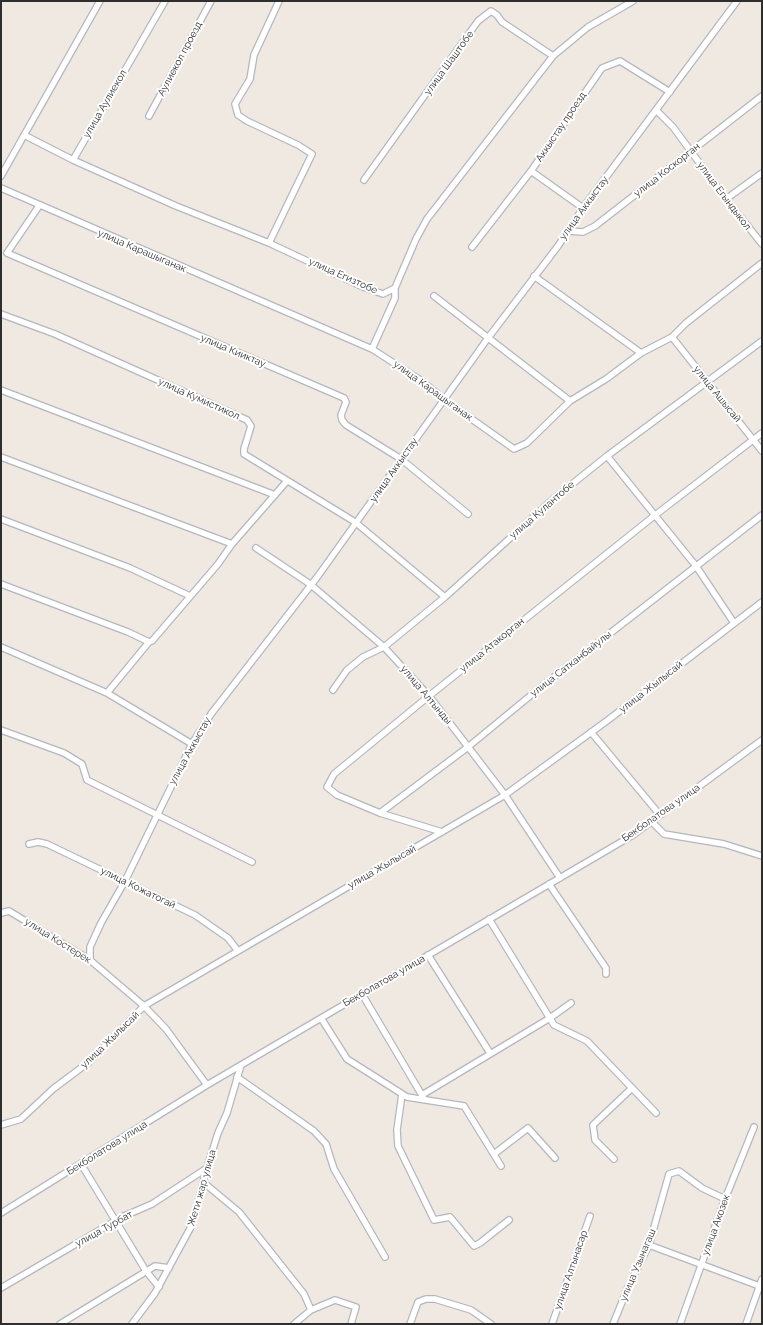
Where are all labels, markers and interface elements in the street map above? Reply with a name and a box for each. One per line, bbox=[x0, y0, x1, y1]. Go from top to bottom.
street label: Аулиекол проезд bbox=[155, 20, 205, 98]
street label: улица Шаштобе bbox=[422, 29, 476, 97]
street label: улица Аулиекол bbox=[81, 68, 129, 140]
street label: Аккыстау проезд bbox=[533, 90, 589, 164]
street label: улица Коскорган bbox=[632, 140, 702, 200]
street label: улица Егындыкол bbox=[694, 159, 754, 233]
street label: улица Аккыстау bbox=[557, 174, 611, 242]
street label: улица Карашыганак bbox=[96, 227, 188, 275]
street label: улица Егизтобе bbox=[307, 255, 379, 297]
street label: улица Кииктау bbox=[199, 332, 267, 370]
street label: улица Карашыганак bbox=[391, 358, 475, 424]
street label: улица Ашысай bbox=[691, 363, 743, 425]
street label: улица Кумистикол bbox=[156, 376, 242, 422]
street label: улица Аккыстау bbox=[367, 436, 421, 504]
street label: улица Кулантобе bbox=[507, 479, 577, 541]
street label: улица Атакорган bbox=[457, 615, 527, 675]
street label: улица Сатканбайулы bbox=[528, 629, 614, 699]
street label: улица Жылысай bbox=[617, 659, 685, 715]
street label: улица Алтынды bbox=[398, 663, 454, 727]
street label: улица Аккыстау bbox=[166, 715, 214, 787]
street label: Бекболатова улица bbox=[620, 781, 702, 845]
street label: улица Жылысай bbox=[346, 843, 418, 891]
street label: улица Кожатогай bbox=[98, 865, 178, 911]
street label: улица Костерек bbox=[23, 916, 93, 966]
street label: Бекболатова улица bbox=[341, 953, 427, 1009]
street label: улица Жылысай bbox=[78, 1009, 142, 1071]
street label: Бекболатова улица bbox=[64, 1118, 150, 1178]
street label: Жети жар улица bbox=[185, 1148, 219, 1228]
street label: улица Акозек bbox=[699, 1193, 733, 1257]
street label: улица Турбат bbox=[73, 1208, 135, 1250]
street label: улица Узынагаш bbox=[617, 1227, 659, 1303]
street label: улица Алтынасар bbox=[552, 1229, 590, 1311]

